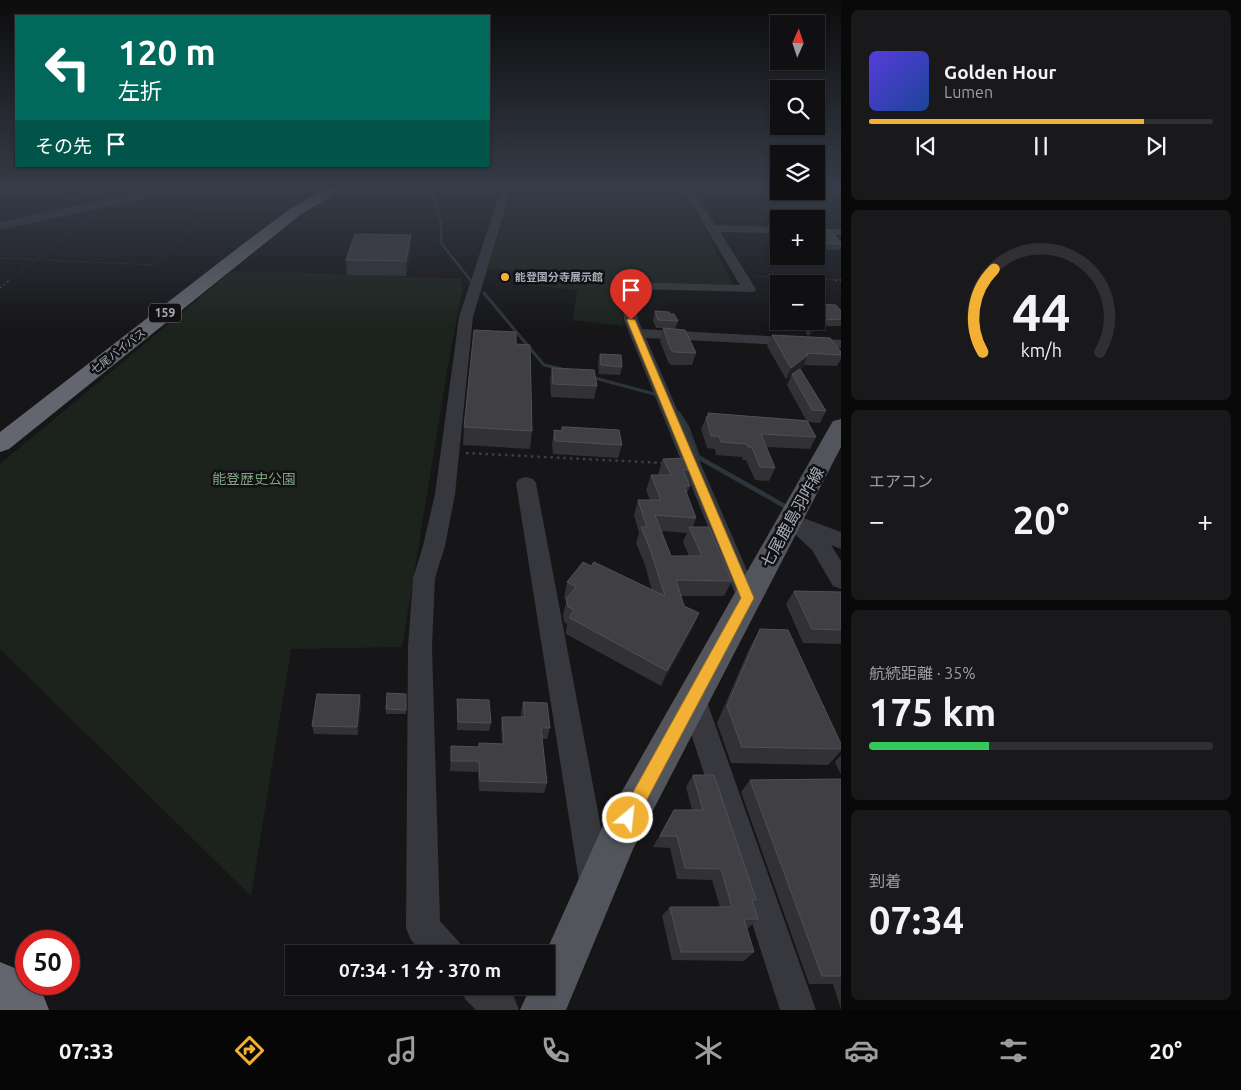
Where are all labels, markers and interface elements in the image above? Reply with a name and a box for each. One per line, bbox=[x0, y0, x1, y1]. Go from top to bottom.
north arrow bbox=[770, 15, 825, 70]
map controls bbox=[770, 15, 825, 330]
text: 120 m bbox=[118, 32, 216, 72]
icon: left bbox=[35, 35, 100, 100]
text: Golden Hour bbox=[944, 61, 1056, 83]
text: 左折 bbox=[118, 78, 162, 103]
button: search bbox=[770, 80, 825, 135]
text: Lumen bbox=[944, 83, 993, 101]
icon: arrive bbox=[102, 130, 130, 158]
icon: previous bbox=[912, 132, 940, 160]
icon: pause bbox=[1027, 132, 1055, 160]
icon: next bbox=[1142, 132, 1170, 160]
text: その先 bbox=[35, 135, 92, 157]
button: layers bbox=[770, 145, 825, 200]
button: + bbox=[770, 210, 825, 265]
pin bbox=[610, 269, 652, 320]
marker: 能登国分寺展示館 bbox=[499, 271, 511, 283]
place label: 能登国分寺展示館 bbox=[515, 271, 603, 283]
button: − bbox=[770, 275, 825, 330]
icon: arrive bbox=[617, 276, 645, 304]
text: 44 bbox=[1012, 283, 1070, 341]
road number: 159 bbox=[149, 304, 181, 322]
street label: 七尾バイパス bbox=[88, 326, 148, 376]
text: km/h bbox=[1020, 340, 1062, 360]
street label: 七尾鹿島羽咋線 bbox=[757, 464, 827, 570]
park label: 能登歴史公園 bbox=[212, 471, 296, 487]
text: エアコン bbox=[869, 472, 933, 490]
text: 20° bbox=[1013, 499, 1069, 541]
text: − bbox=[869, 505, 885, 536]
text: + bbox=[1197, 505, 1213, 536]
text: 航続距離 · 35% bbox=[869, 664, 976, 682]
text: 175 km bbox=[869, 691, 996, 733]
position arrow bbox=[601, 791, 653, 843]
text: 到着 bbox=[869, 872, 901, 890]
text: 07:34 bbox=[869, 899, 964, 941]
speed limit sign: 50 bbox=[15, 930, 80, 995]
text: 07:34 · 1 分 · 370 m bbox=[339, 959, 501, 981]
icon: directions bbox=[232, 1033, 267, 1068]
icon: music bbox=[385, 1033, 420, 1068]
icon: phone bbox=[538, 1033, 573, 1068]
icon: climate bbox=[691, 1033, 726, 1068]
icon: car bbox=[844, 1033, 879, 1068]
icon: filters bbox=[996, 1033, 1031, 1068]
text: 07:33 bbox=[59, 1038, 114, 1063]
text: 20° bbox=[1149, 1038, 1182, 1063]

